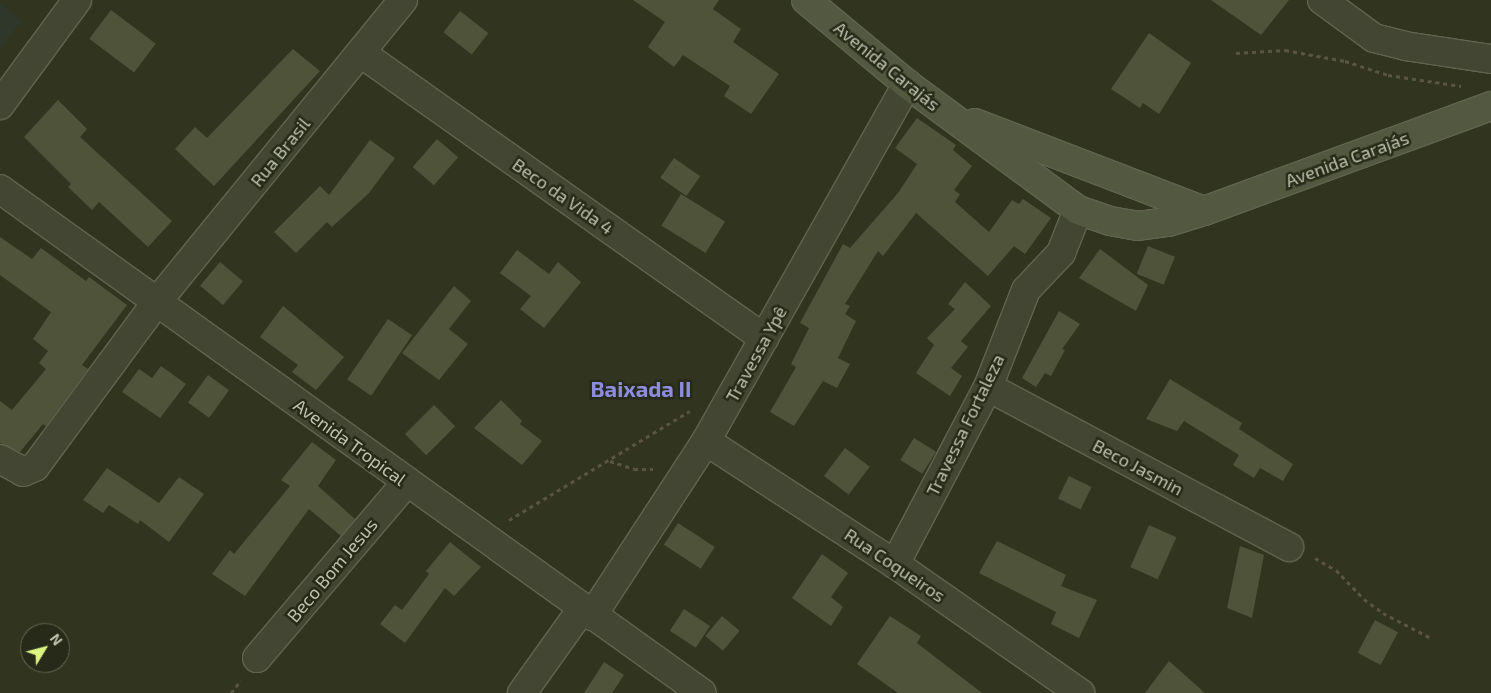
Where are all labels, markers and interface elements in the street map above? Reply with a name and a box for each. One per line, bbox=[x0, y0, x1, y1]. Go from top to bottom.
street label: Avenida Carajás bbox=[830, 17, 944, 115]
street label: Rua Brasil bbox=[246, 113, 314, 191]
street label: Avenida Carajás bbox=[1282, 127, 1412, 191]
street label: Beco da Vida 4 bbox=[508, 153, 618, 239]
street label: Travessa Ypê bbox=[721, 302, 791, 406]
street label: Travessa Fortaleza bbox=[921, 351, 1009, 499]
district label: Baixada II bbox=[591, 376, 691, 402]
street label: Avenida Tropical bbox=[289, 394, 411, 490]
street label: Beco Jasmin bbox=[1089, 434, 1187, 500]
street label: Beco Bom Jesus bbox=[282, 514, 382, 626]
street label: Rua Coqueiros bbox=[841, 523, 949, 607]
north arrow bbox=[20, 623, 70, 673]
text: N bbox=[47, 630, 66, 648]

